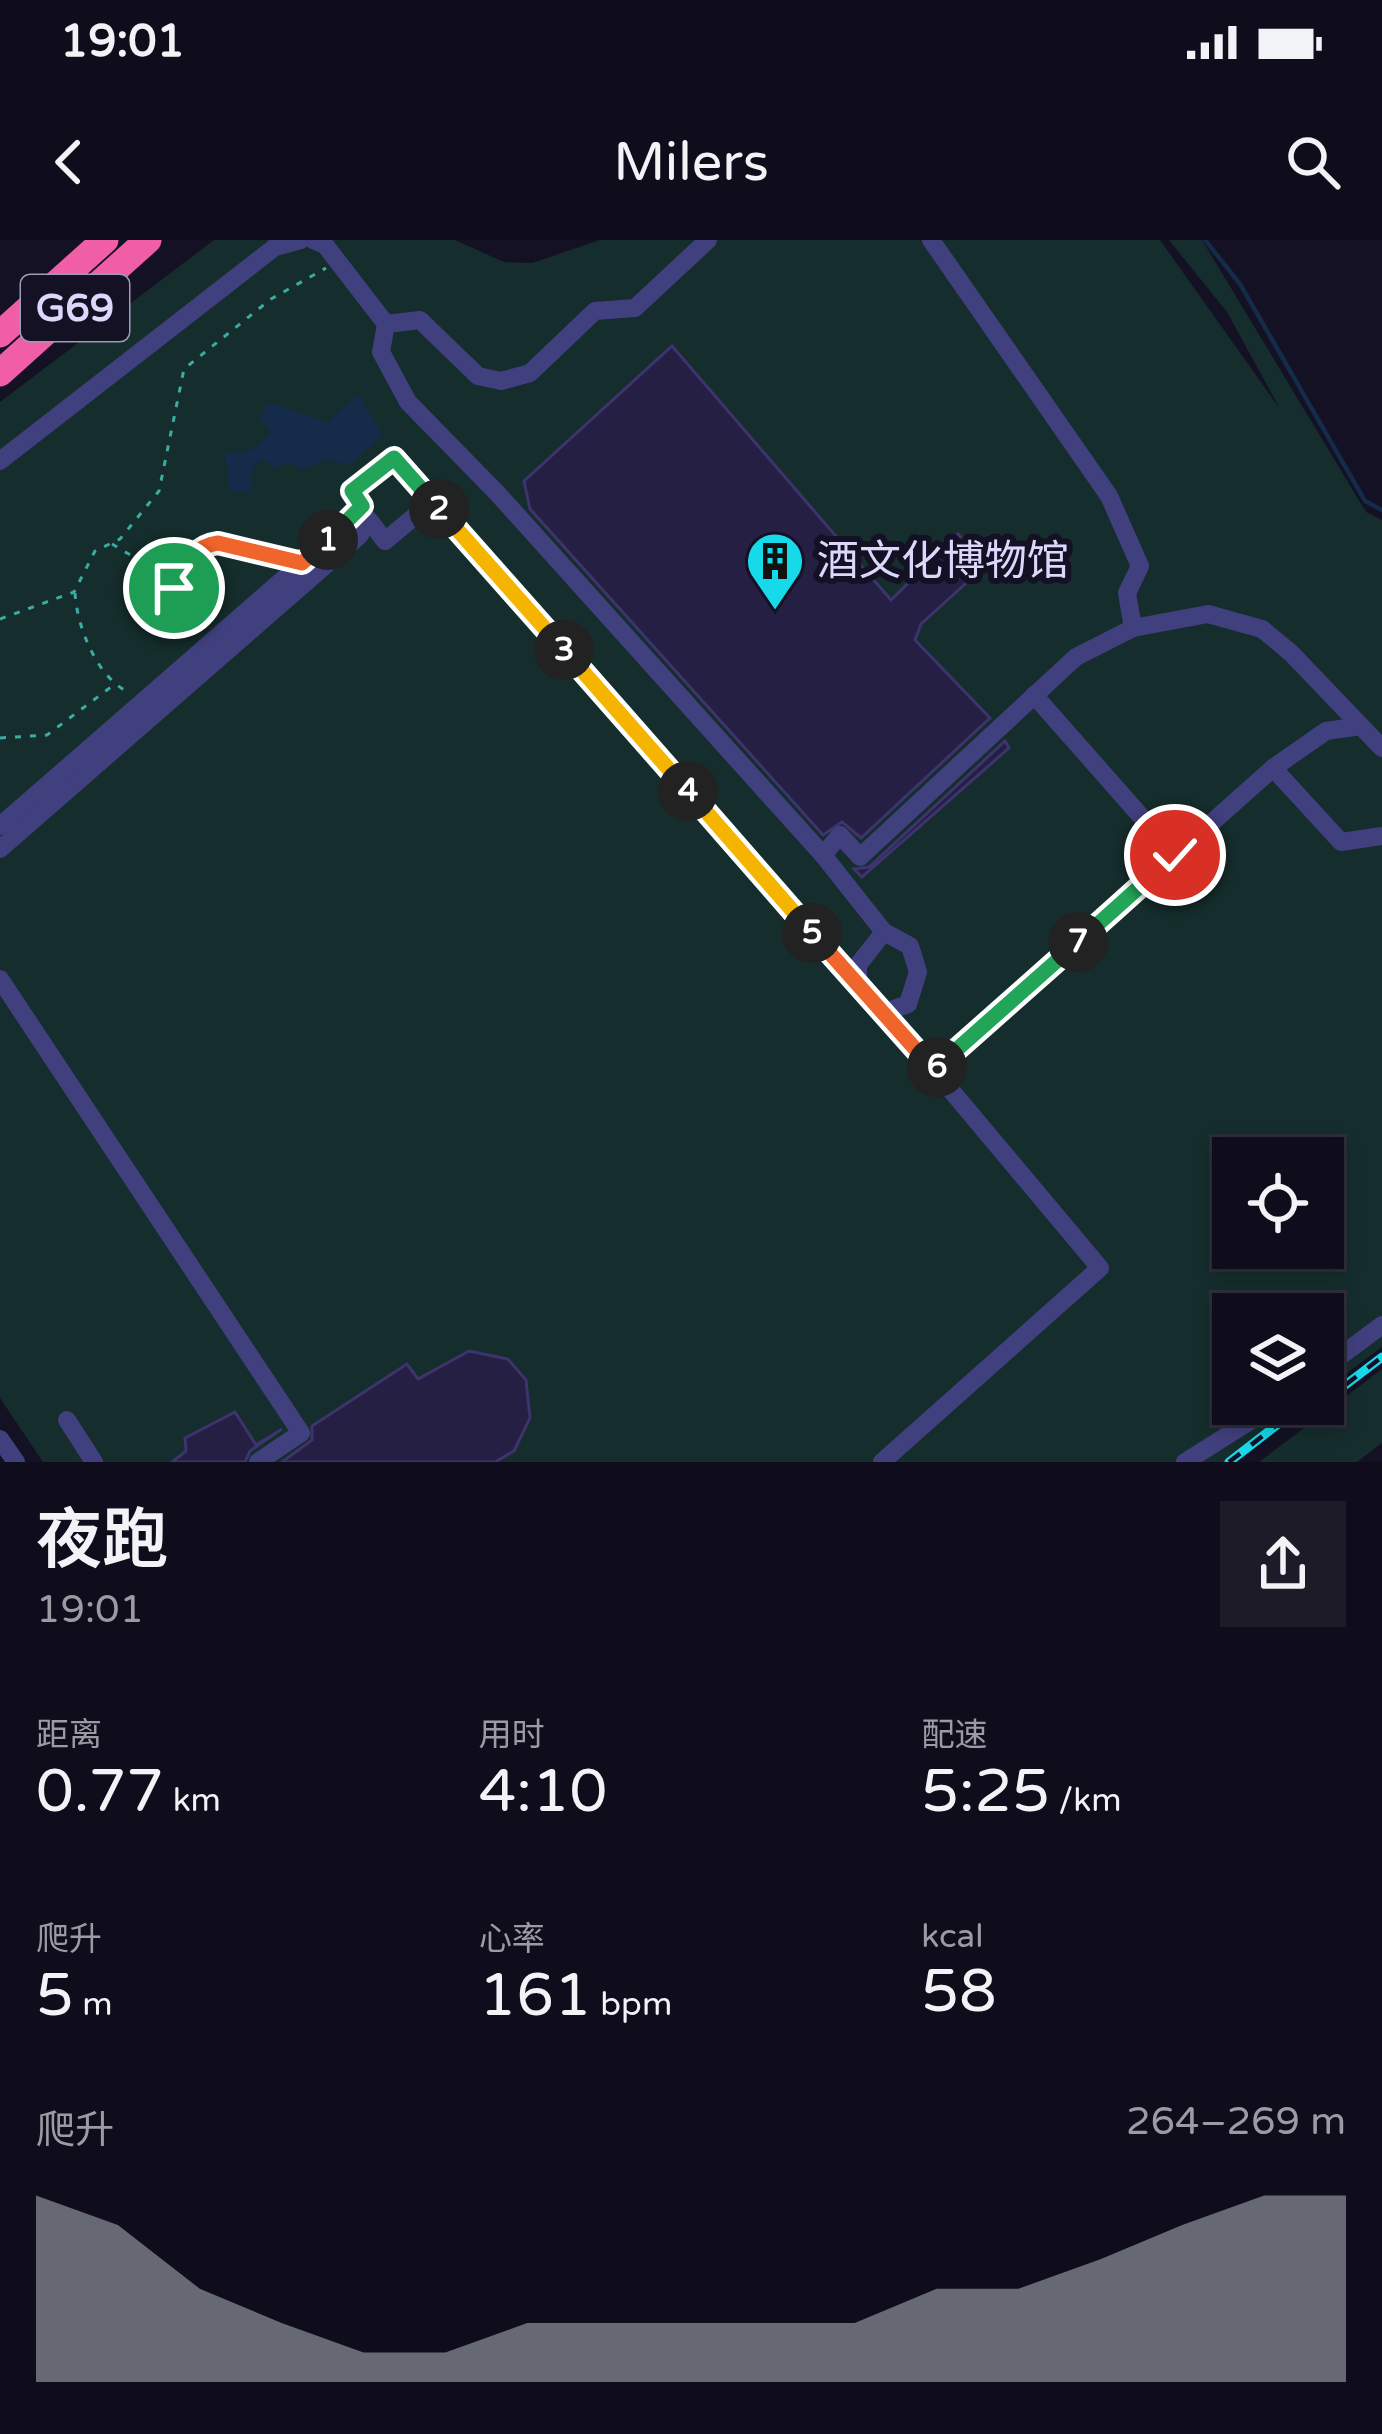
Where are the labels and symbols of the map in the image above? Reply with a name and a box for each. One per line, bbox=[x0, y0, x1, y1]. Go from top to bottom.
road number: G69 bbox=[21, 275, 129, 341]
pin: 2 bbox=[409, 479, 469, 539]
pin: 1 bbox=[298, 510, 358, 570]
building icon: 酒文化博物馆 bbox=[744, 530, 806, 612]
place label: 酒文化博物馆 bbox=[817, 536, 1069, 587]
pin bbox=[123, 537, 225, 639]
pin: 3 bbox=[534, 620, 594, 680]
pin: 4 bbox=[658, 761, 718, 821]
pin bbox=[1124, 804, 1226, 906]
pin: 5 bbox=[782, 903, 842, 963]
pin: 7 bbox=[1048, 912, 1108, 972]
pin: 6 bbox=[907, 1037, 967, 1097]

